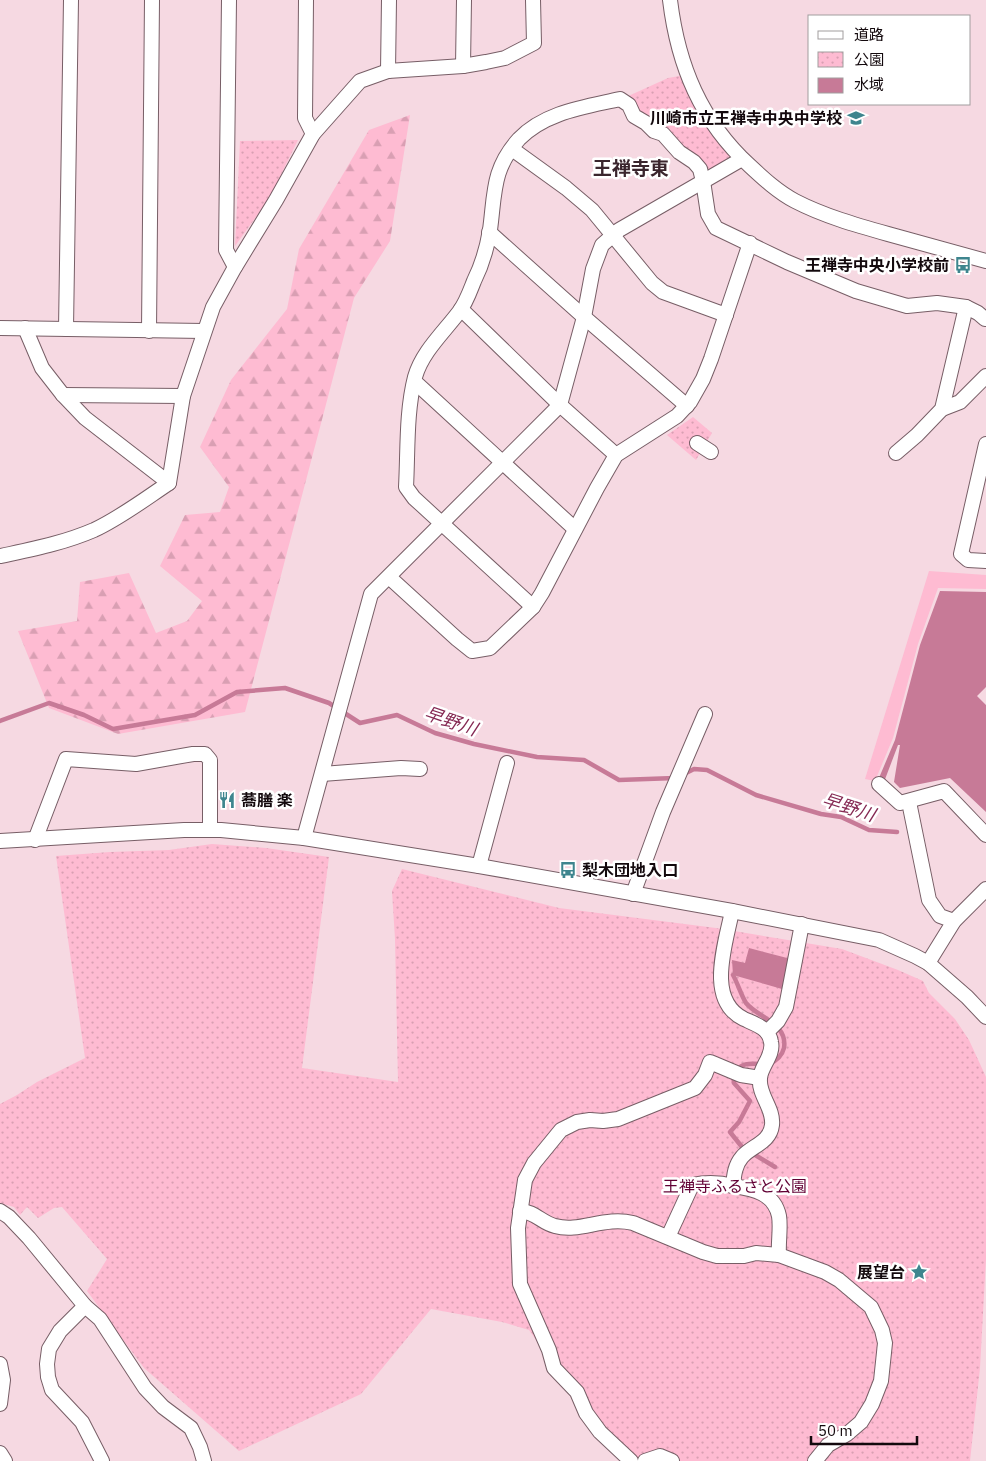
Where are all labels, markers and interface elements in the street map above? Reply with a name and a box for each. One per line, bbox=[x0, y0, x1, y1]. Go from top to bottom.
legend bbox=[808, 15, 971, 105]
text: 道路 bbox=[854, 25, 884, 44]
text: 公園 bbox=[854, 50, 884, 69]
text: 水域 bbox=[854, 75, 884, 94]
place label: 川崎市立王禅寺中央中学校 bbox=[650, 108, 842, 128]
school or university icon: 川崎市立王禅寺中央中学校 bbox=[846, 108, 866, 128]
district label: 王禅寺東 bbox=[593, 156, 669, 180]
place label: 王禅寺中央小学校前 bbox=[805, 255, 949, 275]
bus stop icon: 王禅寺中央小学校前 bbox=[953, 255, 973, 275]
water label: 早野川 bbox=[422, 701, 482, 741]
water label: 早野川 bbox=[820, 788, 880, 827]
restaurant icon: 蕎膳 楽 bbox=[217, 790, 237, 810]
place label: 蕎膳 楽 bbox=[241, 790, 293, 810]
bus stop icon: 梨木団地入口 bbox=[558, 860, 578, 880]
place label: 梨木団地入口 bbox=[582, 860, 678, 880]
park label: 王禅寺ふるさと公園 bbox=[663, 1176, 807, 1196]
place label: 展望台 bbox=[857, 1262, 905, 1282]
place icon: 展望台 bbox=[909, 1262, 929, 1282]
scale bar bbox=[811, 1414, 917, 1446]
text: 50 m bbox=[818, 1421, 853, 1440]

